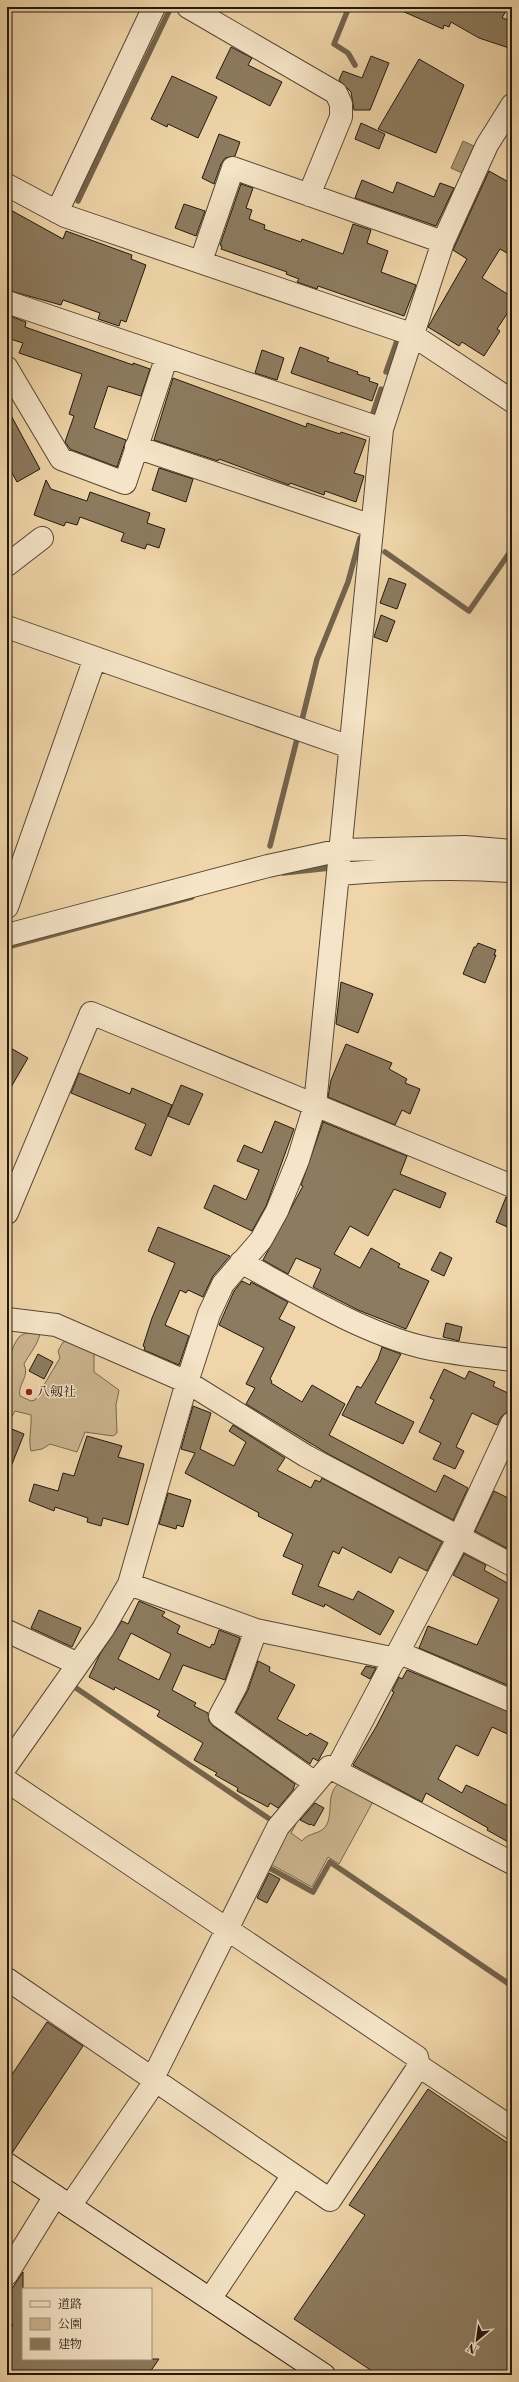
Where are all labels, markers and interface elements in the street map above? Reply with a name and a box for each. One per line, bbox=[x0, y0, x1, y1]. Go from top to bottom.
place label: 八剱社 bbox=[37, 1384, 76, 1400]
marker: 八剱社 bbox=[24, 1387, 34, 1397]
legend bbox=[22, 2288, 152, 2360]
text: 道路 bbox=[58, 2297, 82, 2312]
text: 公園 bbox=[58, 2317, 82, 2332]
north arrow bbox=[457, 2320, 497, 2360]
text: 建物 bbox=[58, 2337, 82, 2352]
text: N bbox=[465, 2339, 480, 2356]

